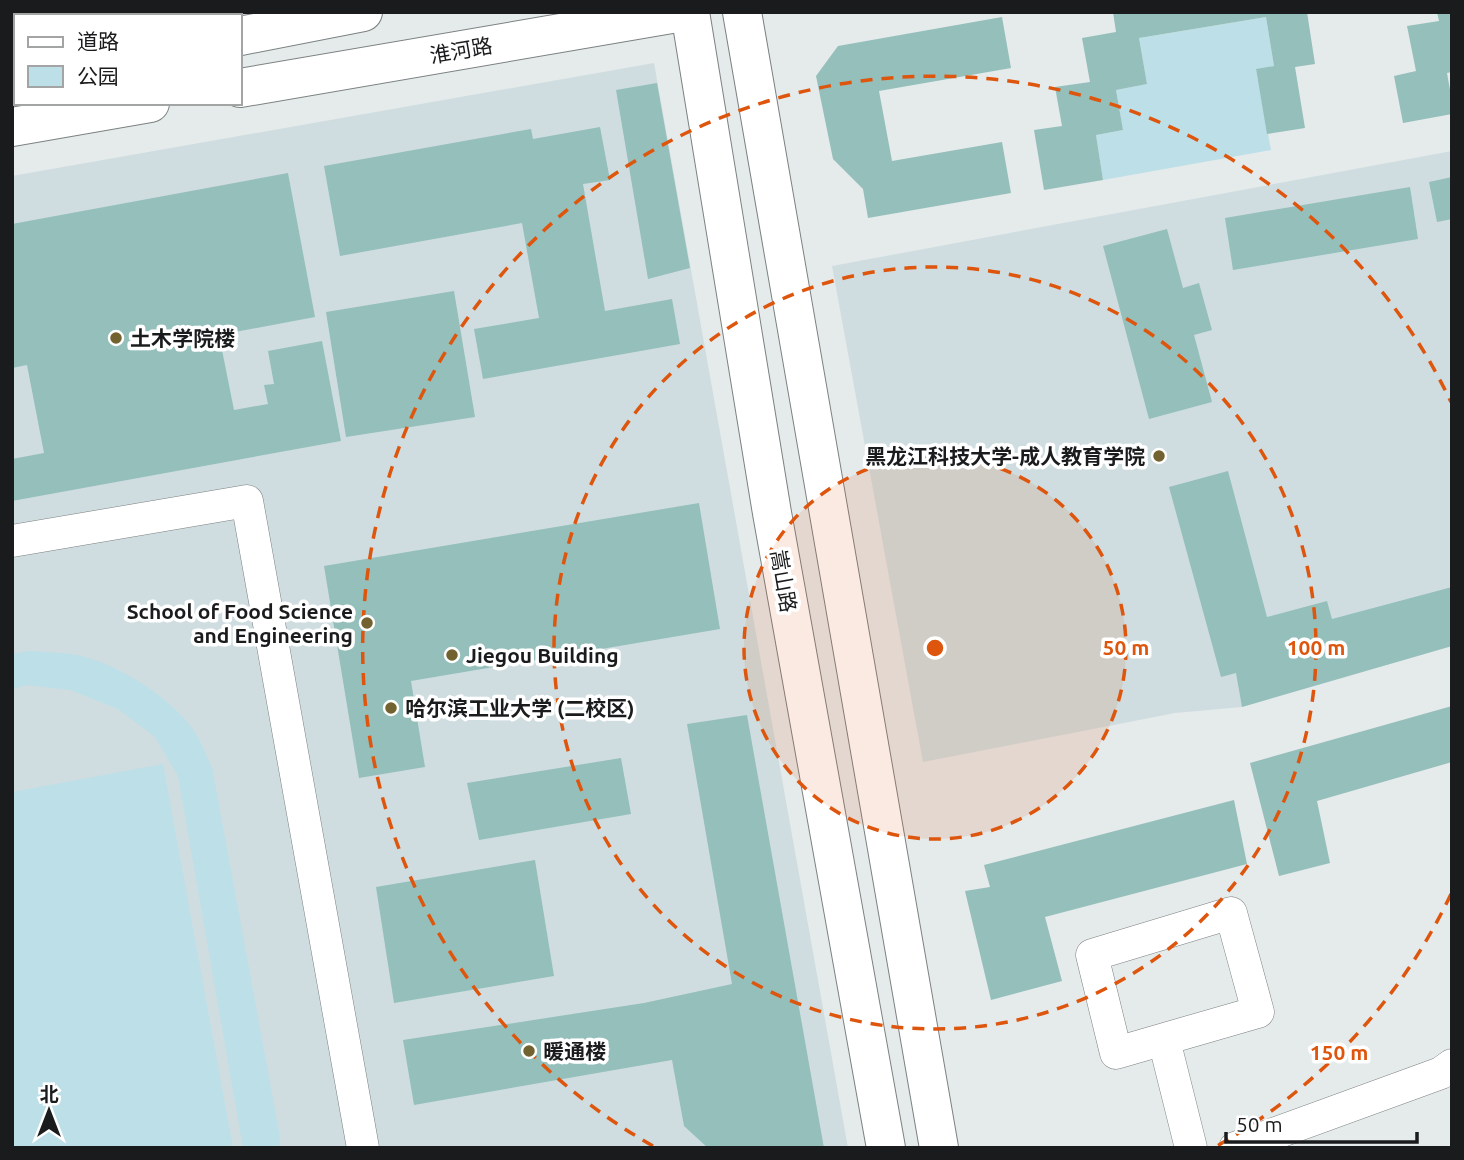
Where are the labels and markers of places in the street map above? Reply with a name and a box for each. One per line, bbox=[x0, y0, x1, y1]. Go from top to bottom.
place label: 土木学院楼 bbox=[130, 326, 235, 350]
marker: 土木学院楼 bbox=[108, 330, 124, 346]
place label: 黑龙江科技大学-成人教育学院 bbox=[865, 444, 1145, 468]
marker: 黑龙江科技大学-成人教育学院 bbox=[1151, 448, 1167, 464]
place label: School of Food Science and Engineering bbox=[127, 599, 353, 647]
marker: School of Food Science and Engineering bbox=[359, 615, 375, 631]
centre of rings bbox=[923, 636, 947, 660]
place label: Jiegou Building bbox=[466, 643, 619, 667]
marker: Jiegou Building bbox=[444, 647, 460, 663]
place label: 哈尔滨工业大学 (二校区) bbox=[405, 696, 635, 720]
marker: 哈尔滨工业大学 (二校区) bbox=[383, 700, 399, 716]
place label: 暖通楼 bbox=[543, 1039, 606, 1063]
marker: 暖通楼 bbox=[521, 1043, 537, 1059]

